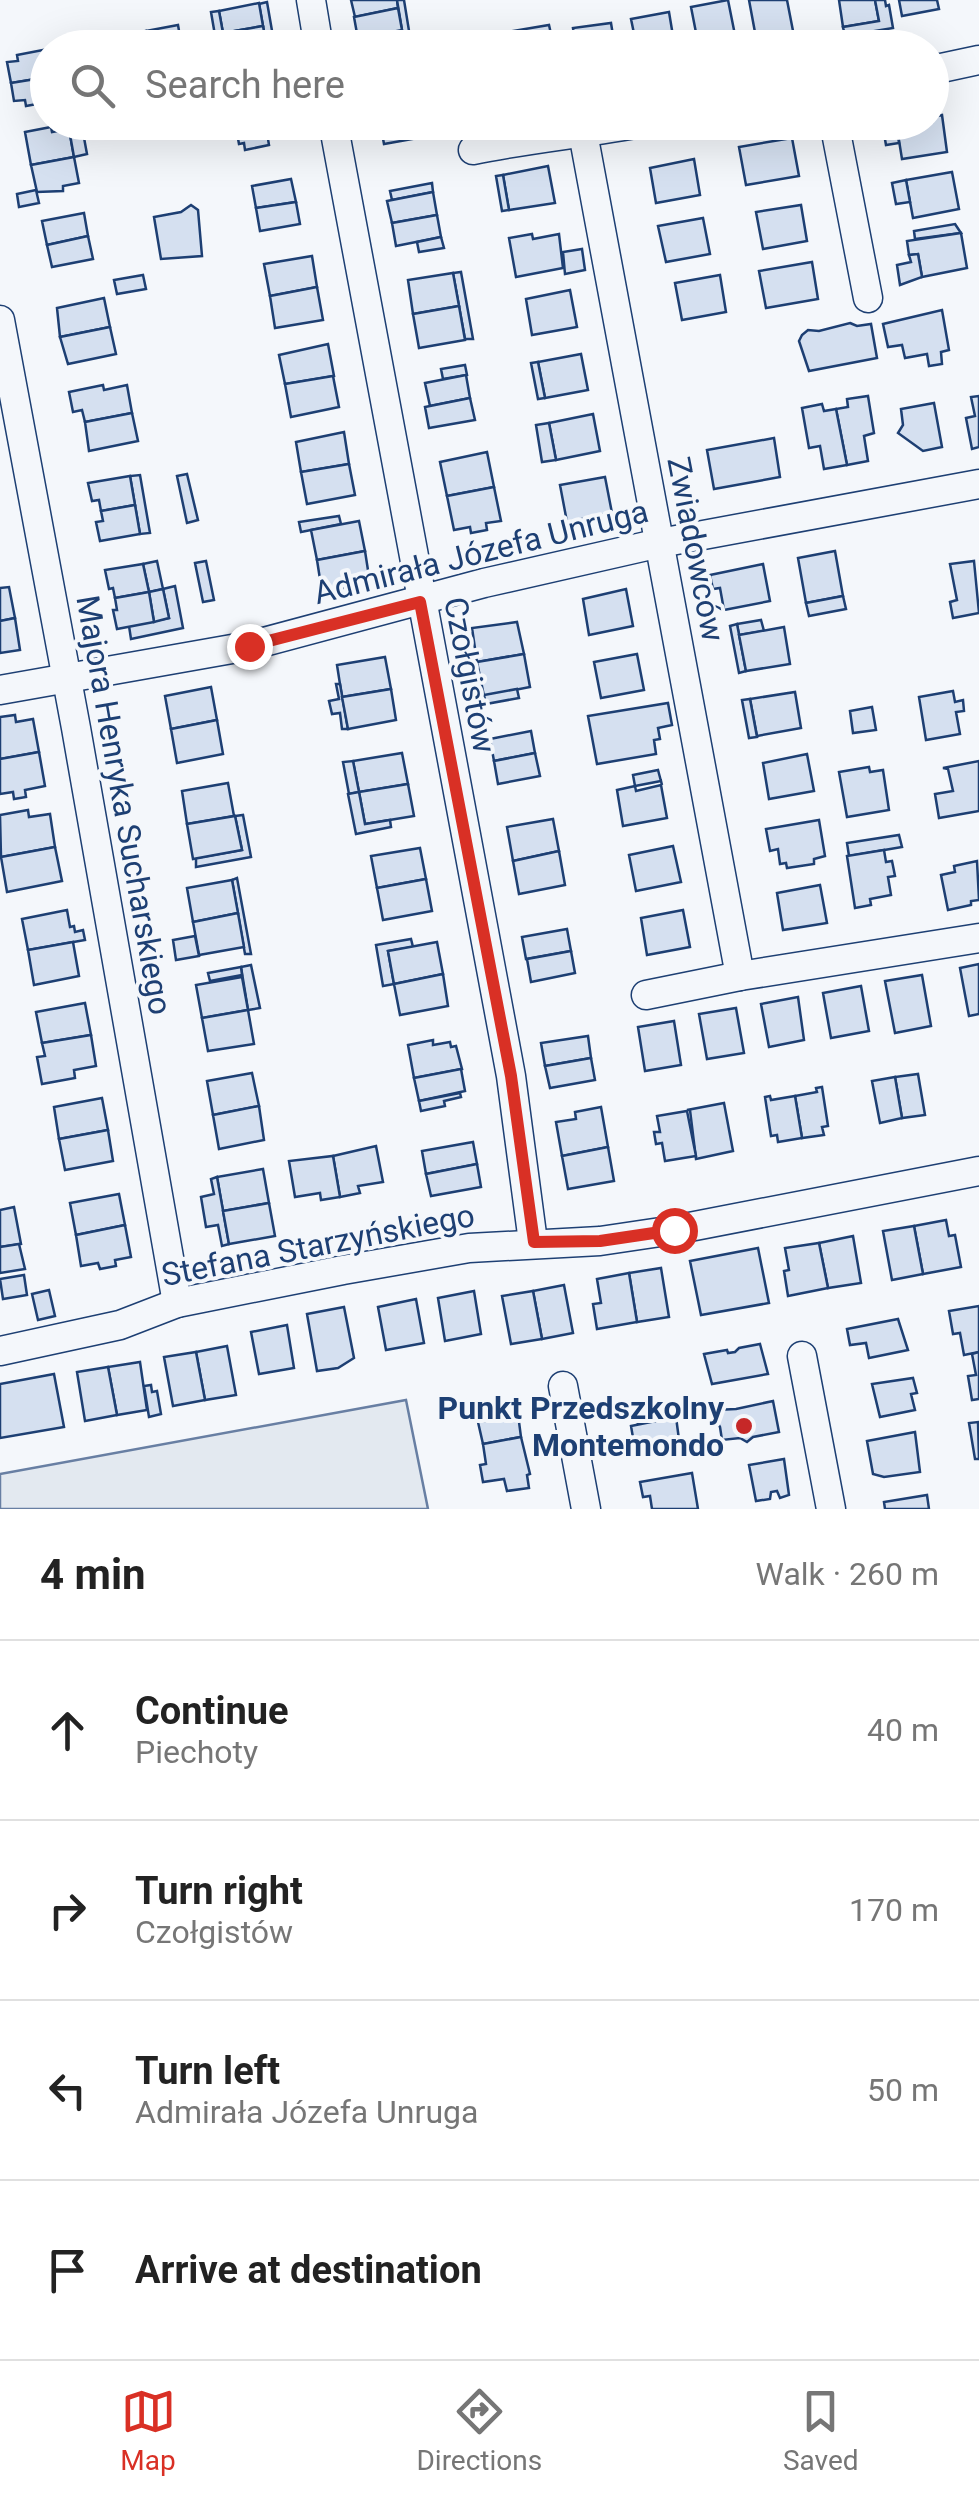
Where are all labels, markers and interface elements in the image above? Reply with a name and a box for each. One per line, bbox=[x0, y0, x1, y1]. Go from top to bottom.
search box bbox=[30, 30, 949, 140]
icon: search bbox=[65, 58, 120, 113]
text: Search here bbox=[145, 63, 345, 107]
street label: Zwiadowców bbox=[659, 453, 733, 645]
street label: Admirała Józefa Unruga bbox=[310, 492, 652, 612]
street label: Majora Henryka Sucharskiego bbox=[68, 592, 180, 1018]
street label: Czołgistów bbox=[436, 594, 504, 756]
route end bbox=[227, 624, 273, 670]
street label: Stefana Starzyńskiego bbox=[158, 1196, 478, 1294]
route start bbox=[652, 1208, 698, 1254]
place label: Punkt Przedszkolny Montemondo bbox=[438, 1389, 725, 1464]
marker: Punkt Przedszkolny Montemondo bbox=[733, 1415, 755, 1437]
text: 4 min bbox=[40, 1550, 146, 1599]
text: Walk · 260 m bbox=[756, 1555, 939, 1593]
text: Continue bbox=[135, 1689, 289, 1733]
icon: ahead bbox=[40, 1703, 95, 1758]
text: 40 m bbox=[867, 1711, 939, 1749]
text: Piechoty bbox=[135, 1733, 258, 1771]
text: Turn right bbox=[135, 1869, 303, 1913]
icon: right bbox=[40, 1883, 95, 1938]
text: 170 m bbox=[849, 1891, 939, 1929]
text: Czołgistów bbox=[135, 1913, 293, 1951]
text: Turn left bbox=[135, 2049, 280, 2093]
icon: left bbox=[40, 2063, 95, 2118]
text: 50 m bbox=[867, 2071, 939, 2109]
text: Admirała Józefa Unruga bbox=[135, 2093, 478, 2131]
icon: arrive bbox=[40, 2243, 95, 2298]
text: Arrive at destination bbox=[135, 2248, 482, 2292]
tab: Map bbox=[120, 2384, 176, 2477]
tab: Directions bbox=[416, 2384, 542, 2477]
tab: Saved bbox=[783, 2384, 859, 2477]

